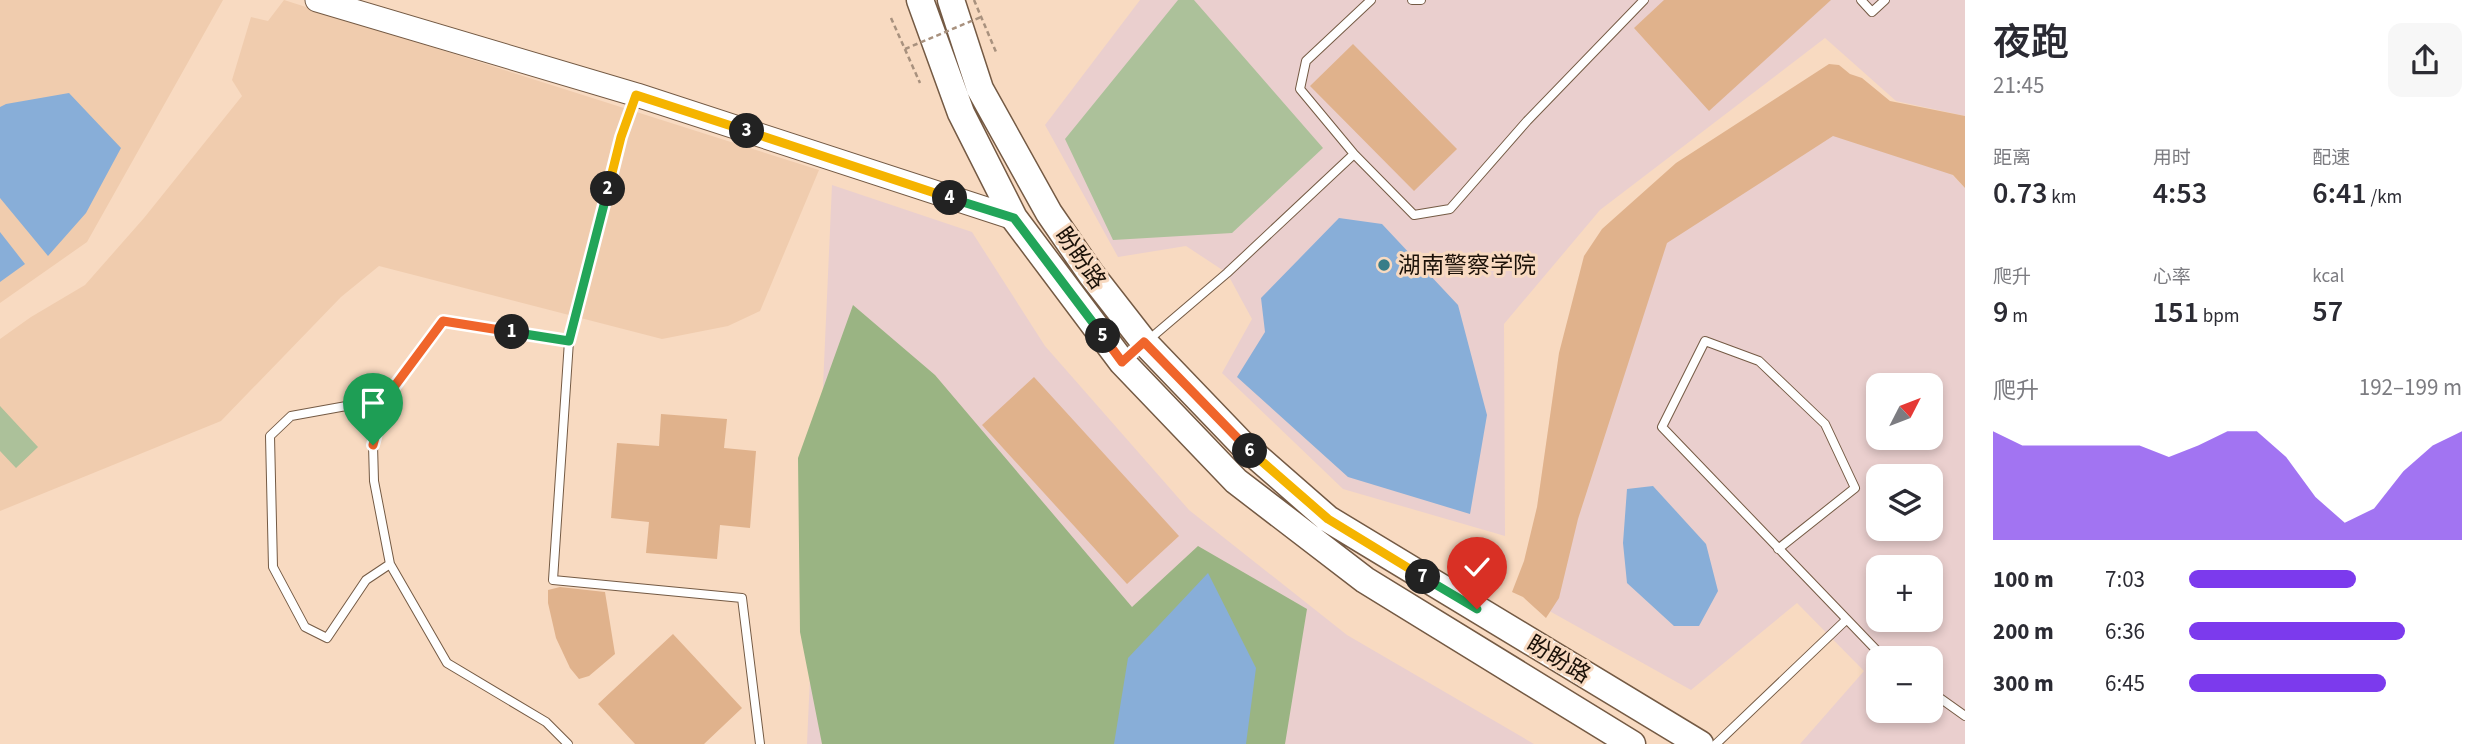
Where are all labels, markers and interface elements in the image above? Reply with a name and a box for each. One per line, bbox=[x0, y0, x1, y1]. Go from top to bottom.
text: 夜跑 bbox=[1993, 16, 2069, 70]
button: share bbox=[2388, 23, 2462, 97]
text: 21:45 bbox=[1993, 69, 2044, 102]
pin: 3 bbox=[730, 114, 764, 148]
text: 3 bbox=[741, 117, 752, 144]
text: 距离 bbox=[1993, 145, 2031, 172]
text: 用时 bbox=[2153, 145, 2191, 172]
text: 配速 bbox=[2312, 145, 2350, 172]
pin: 2 bbox=[590, 172, 626, 206]
text: 0.73 bbox=[1993, 172, 2047, 215]
text: 4:53 bbox=[2153, 172, 2207, 215]
text: 6:41 bbox=[2312, 172, 2367, 215]
text: 2 bbox=[602, 175, 613, 202]
pin: 4 bbox=[932, 180, 968, 216]
text: 4 bbox=[944, 184, 955, 211]
text: km bbox=[2047, 184, 2076, 211]
text: /km bbox=[2367, 184, 2402, 211]
street label: 盼盼路 bbox=[1047, 221, 1114, 296]
place label: 湖南警察学院 bbox=[1398, 249, 1536, 282]
marker: 湖南警察学院 bbox=[1376, 257, 1392, 273]
text: kcal bbox=[2312, 263, 2344, 290]
text: 爬升 bbox=[1993, 264, 2031, 291]
text: 心率 bbox=[2153, 264, 2191, 291]
text: 57 bbox=[2312, 290, 2343, 333]
text: 9 bbox=[1993, 291, 2008, 334]
text: 151 bbox=[2153, 291, 2199, 334]
text: m bbox=[2008, 303, 2028, 330]
text: bpm bbox=[2199, 303, 2239, 330]
pin: 1 bbox=[494, 314, 530, 350]
text: 1 bbox=[506, 318, 517, 345]
pin: 5 bbox=[1086, 318, 1120, 354]
text: 5 bbox=[1097, 322, 1108, 349]
text: 192–199 m bbox=[2359, 371, 2462, 404]
pin bbox=[343, 373, 403, 445]
north arrow bbox=[1866, 373, 1942, 450]
map controls bbox=[1866, 373, 1943, 723]
text: 爬升 bbox=[1993, 374, 2039, 407]
icon: arrive bbox=[354, 384, 392, 422]
pin: 6 bbox=[1232, 434, 1268, 468]
text: 6 bbox=[1244, 437, 1255, 464]
button: layers bbox=[1866, 464, 1943, 541]
pin bbox=[1447, 537, 1507, 609]
icon: check bbox=[1458, 548, 1496, 586]
button: + bbox=[1866, 555, 1943, 632]
pin: 7 bbox=[1406, 560, 1440, 594]
text: 7 bbox=[1417, 563, 1428, 590]
text: 100 m bbox=[1993, 563, 2054, 596]
text: 7:03 bbox=[2105, 563, 2145, 596]
text: 200 m bbox=[1993, 615, 2054, 648]
text: 6:36 bbox=[2105, 615, 2145, 648]
street label: 盼盼路 bbox=[1521, 628, 1597, 691]
button: − bbox=[1866, 646, 1943, 723]
text: 300 m bbox=[1993, 667, 2054, 700]
text: 6:45 bbox=[2105, 667, 2145, 700]

